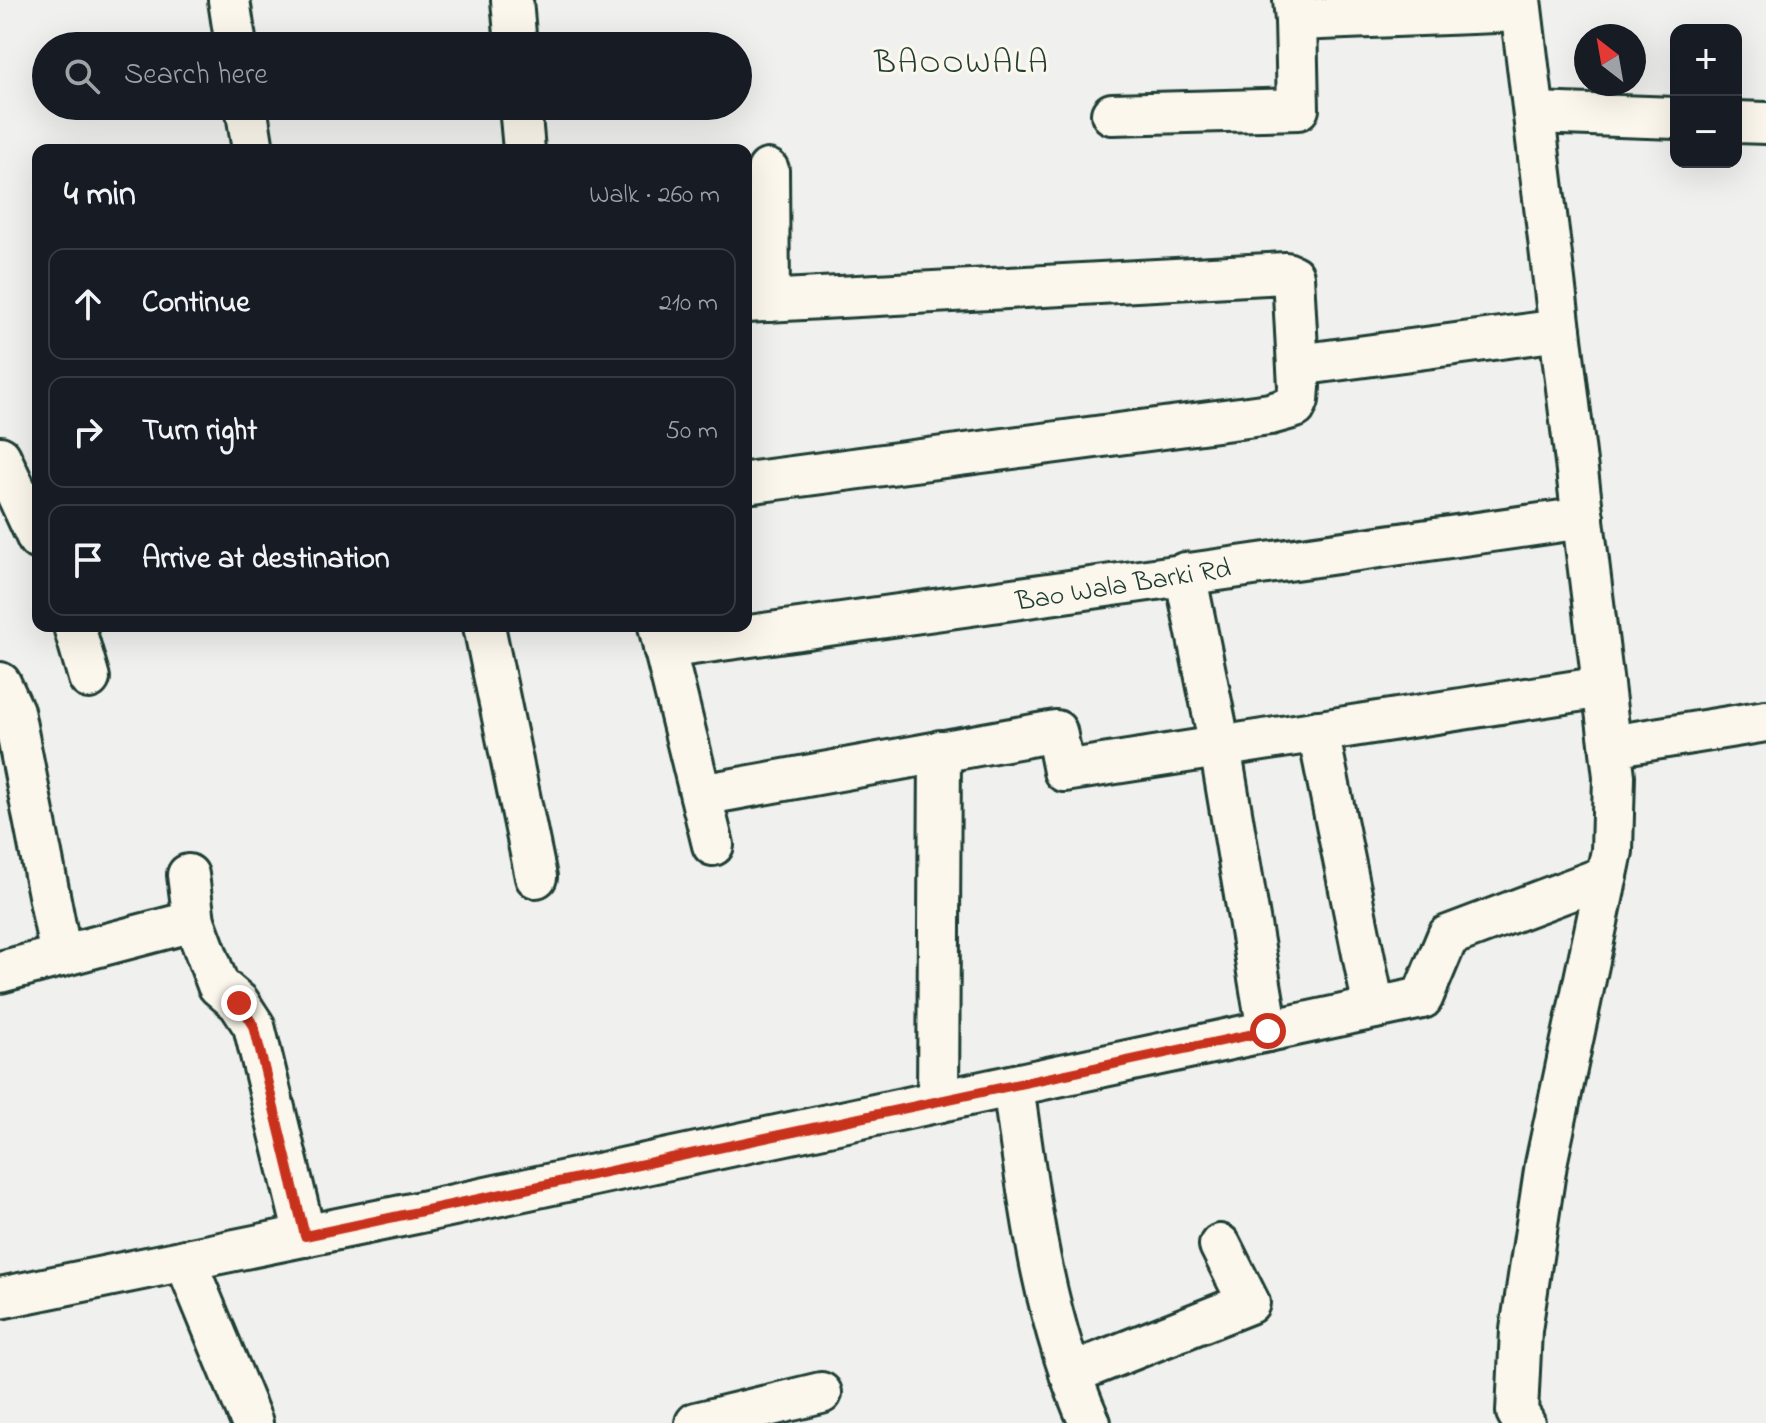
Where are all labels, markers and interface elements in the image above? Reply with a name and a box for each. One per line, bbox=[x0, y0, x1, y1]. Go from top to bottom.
north arrow bbox=[1574, 24, 1646, 96]
map controls bbox=[1670, 24, 1742, 168]
button: + bbox=[1670, 24, 1742, 96]
search box bbox=[32, 32, 752, 120]
district label: BAOOWALA bbox=[873, 41, 1050, 88]
icon: search bbox=[60, 54, 104, 98]
text: Search here bbox=[124, 54, 268, 98]
button: − bbox=[1670, 96, 1742, 168]
text: 4 min bbox=[64, 171, 136, 221]
text: Walk · 260 m bbox=[589, 177, 720, 215]
icon: ahead bbox=[66, 282, 110, 326]
text: Continue bbox=[142, 282, 250, 326]
text: 210 m bbox=[659, 285, 718, 323]
icon: right bbox=[66, 410, 110, 454]
text: Turn right bbox=[142, 410, 257, 454]
text: 50 m bbox=[665, 413, 718, 451]
icon: arrive bbox=[66, 538, 110, 582]
text: Arrive at destination bbox=[142, 538, 390, 582]
street label: Bao Wala Barki Rd bbox=[1012, 549, 1234, 624]
route end bbox=[221, 985, 257, 1021]
route start bbox=[1250, 1013, 1286, 1049]

